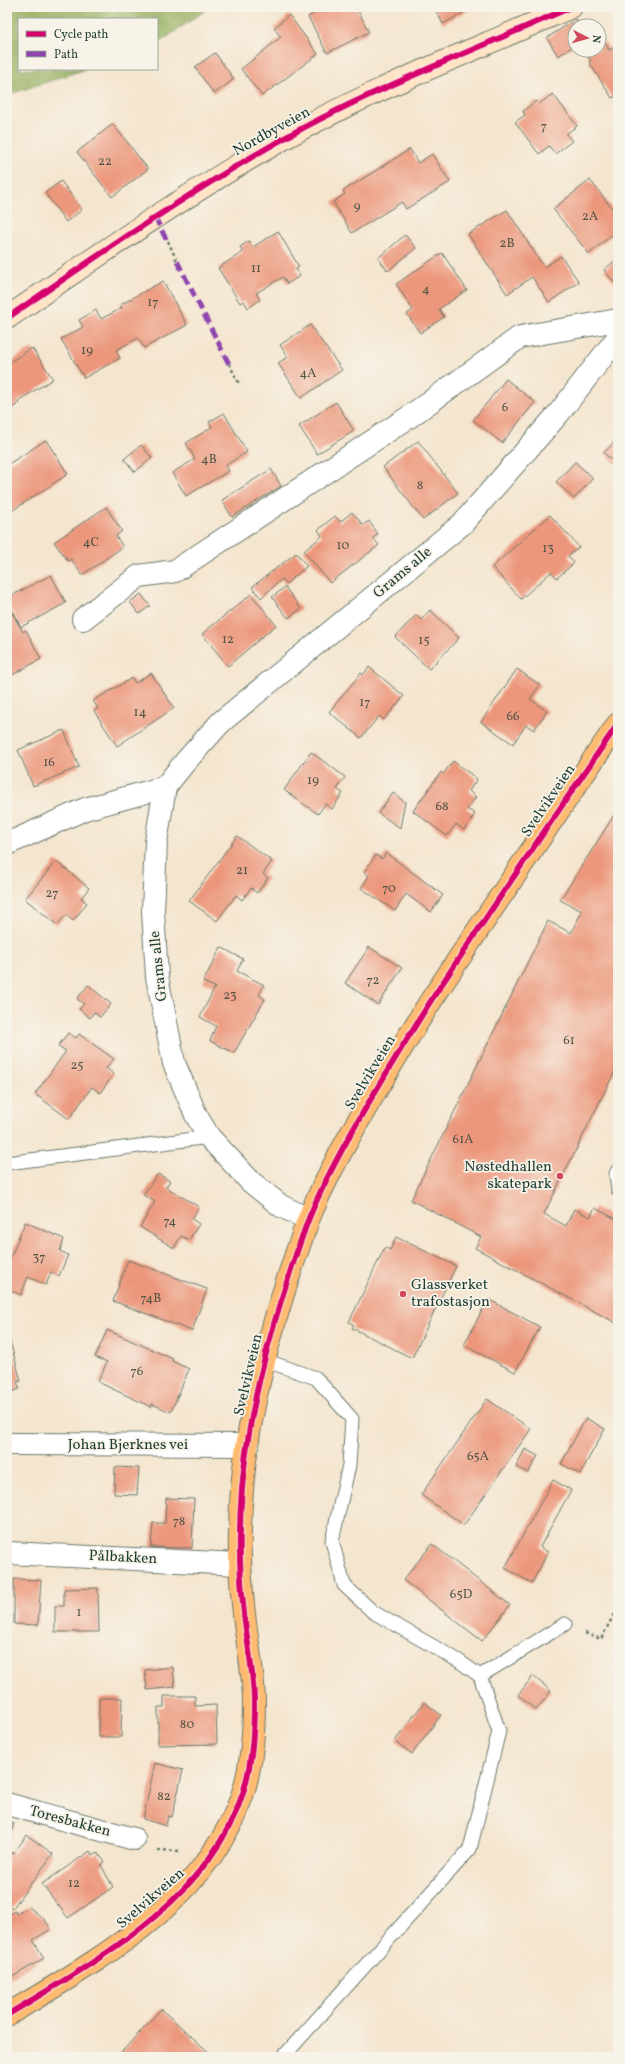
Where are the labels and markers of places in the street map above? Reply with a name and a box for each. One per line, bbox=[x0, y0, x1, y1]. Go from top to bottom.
place label: Nøstedhallen skatepark bbox=[464, 1157, 552, 1195]
marker: Nøstedhallen skatepark bbox=[555, 1171, 565, 1181]
place label: Glassverket trafostasjon bbox=[411, 1275, 490, 1313]
marker: Glassverket trafostasjon bbox=[398, 1289, 408, 1299]

